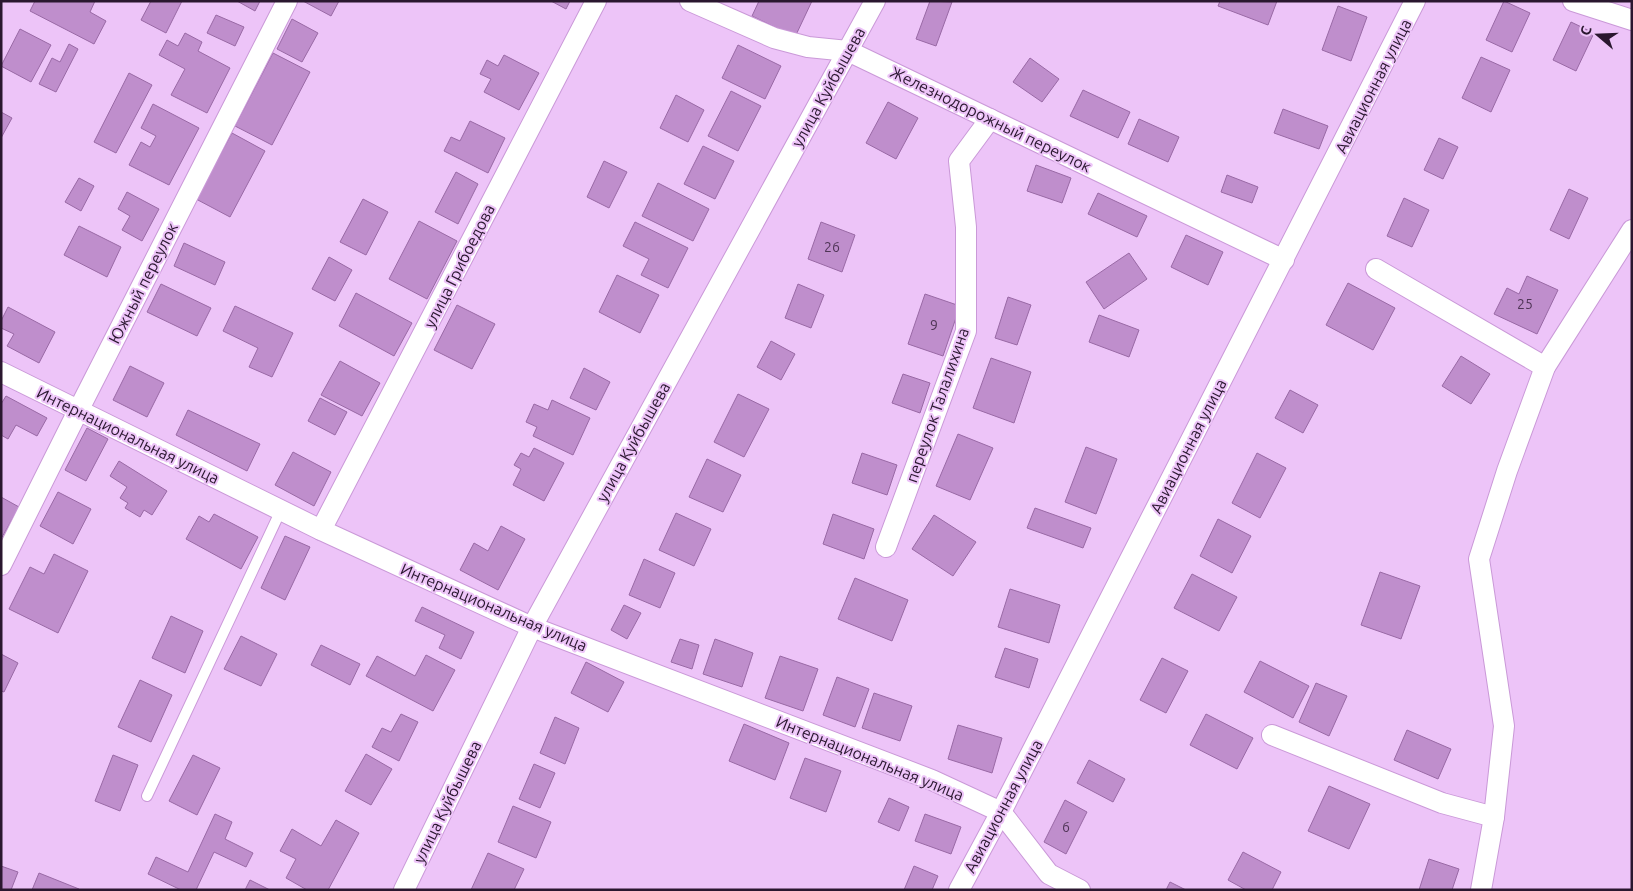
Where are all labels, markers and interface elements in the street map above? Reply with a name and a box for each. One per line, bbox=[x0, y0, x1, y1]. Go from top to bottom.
north arrow bbox=[1573, 10, 1623, 60]
street label: Авиационная улица bbox=[1331, 16, 1415, 156]
street label: улица Куйбышева bbox=[788, 24, 868, 150]
text: С bbox=[1577, 24, 1595, 38]
street label: Железнодорожный переулок bbox=[888, 62, 1094, 176]
street label: улица Грибоедова bbox=[420, 201, 498, 331]
street label: Южный переулок bbox=[105, 220, 181, 346]
house number: 26 bbox=[824, 239, 840, 255]
house number: 25 bbox=[1517, 296, 1533, 312]
house number: 9 bbox=[930, 317, 938, 333]
street label: переулок Талалихина bbox=[902, 325, 972, 485]
street label: Авиационная улица bbox=[1146, 376, 1230, 516]
street label: улица Куйбышева bbox=[593, 379, 673, 505]
street label: Интернациональная улица bbox=[34, 383, 222, 487]
street label: Интернациональная улица bbox=[398, 560, 590, 654]
street label: Интернациональная улица bbox=[774, 712, 966, 804]
street label: Авиационная улица bbox=[960, 736, 1046, 876]
street label: улица Куйбышева bbox=[410, 738, 484, 866]
house number: 6 bbox=[1062, 819, 1070, 835]

